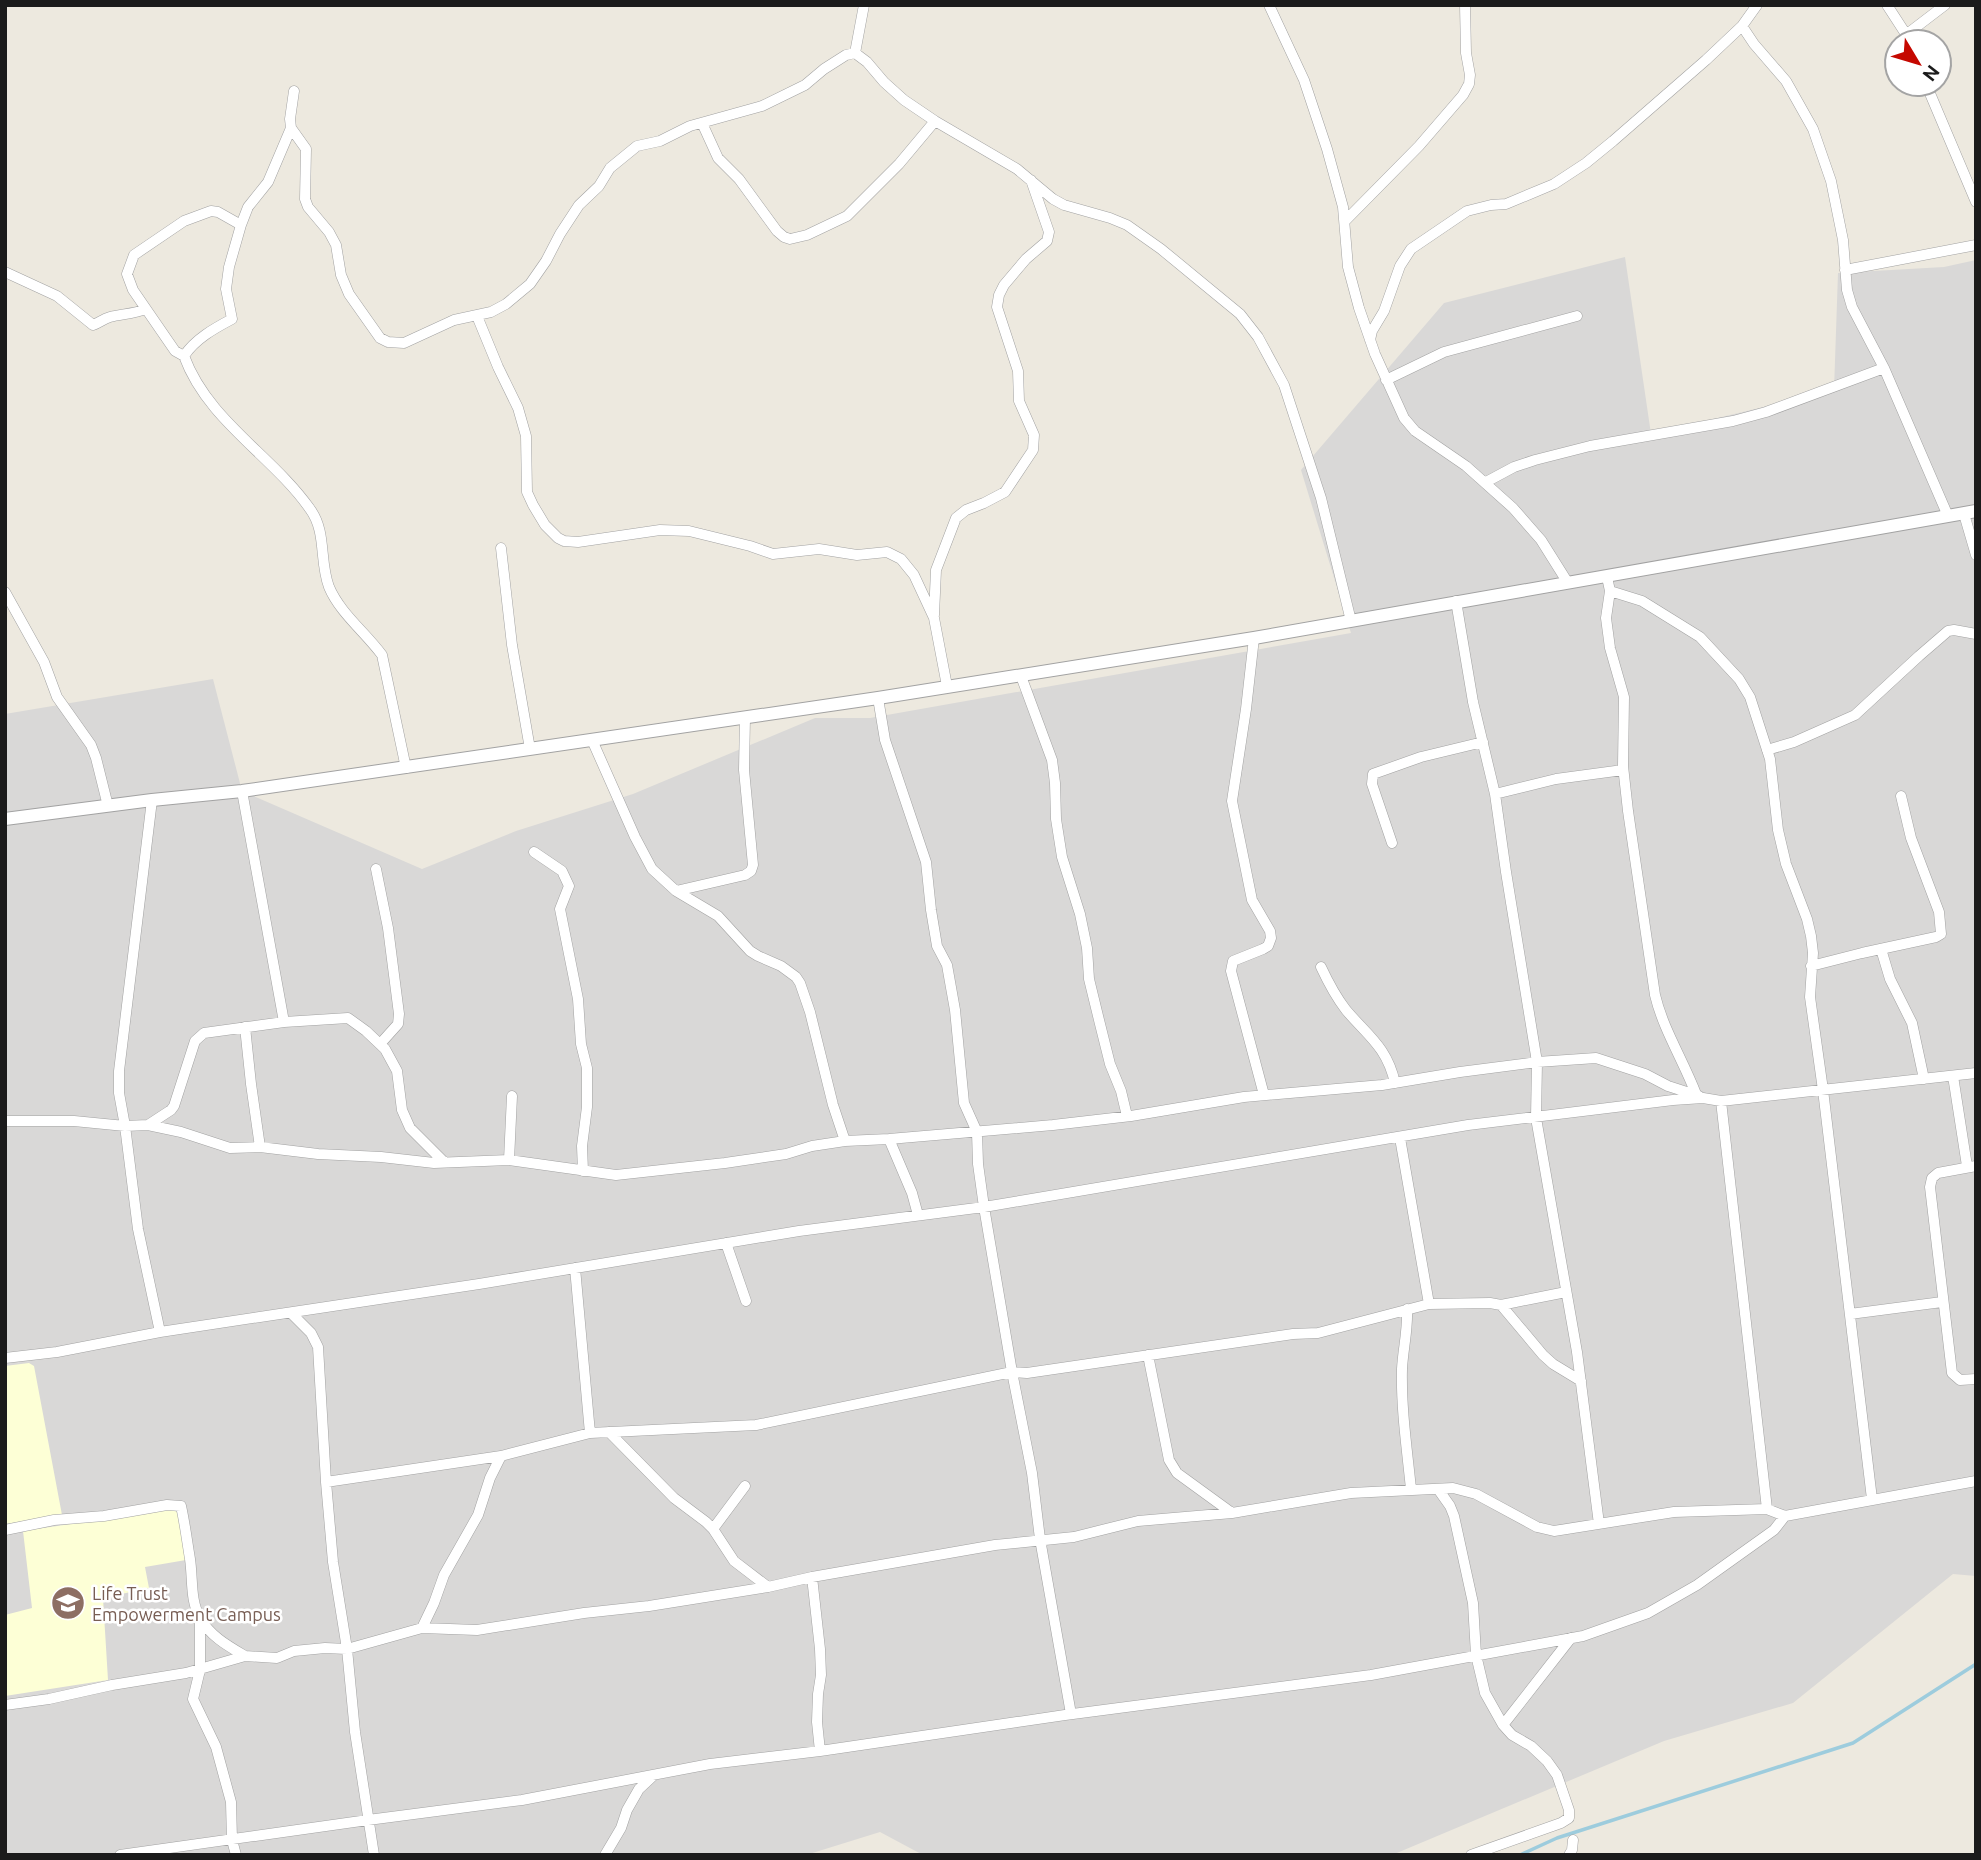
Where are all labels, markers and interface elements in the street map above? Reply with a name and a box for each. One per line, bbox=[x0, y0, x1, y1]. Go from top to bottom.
north arrow bbox=[1883, 28, 1953, 98]
text: N bbox=[1918, 61, 1944, 86]
place label: Life Trust Empowerment Campus bbox=[92, 1583, 281, 1624]
school or university icon: Life Trust Empowerment Campus bbox=[49, 1584, 87, 1622]

